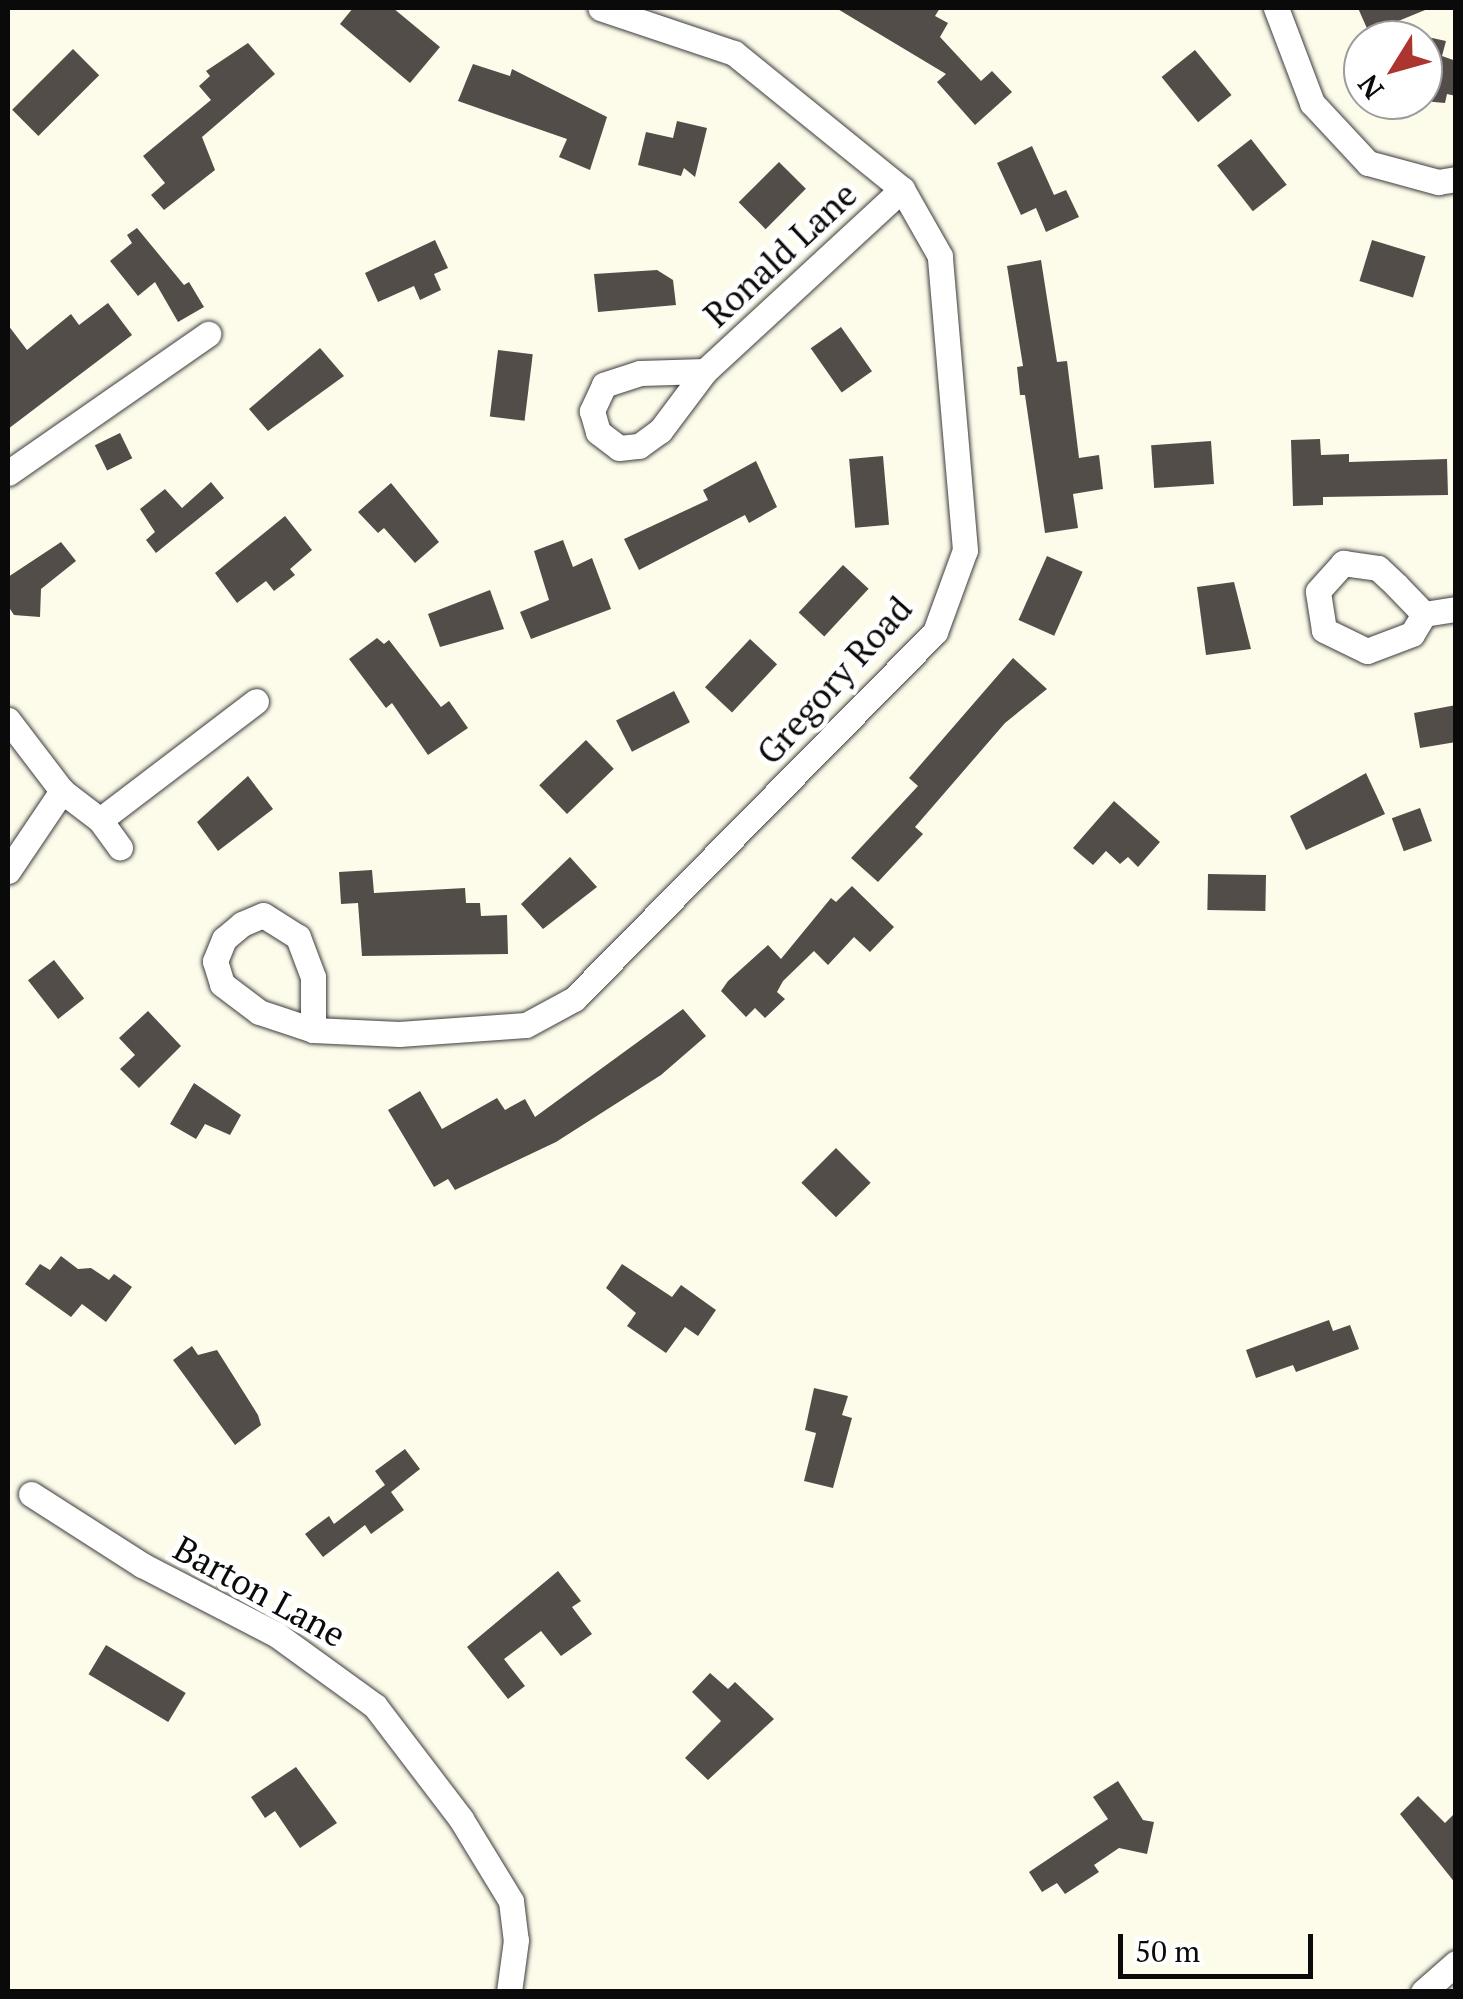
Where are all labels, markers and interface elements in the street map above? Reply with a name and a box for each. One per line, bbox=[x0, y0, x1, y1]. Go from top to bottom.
north arrow bbox=[1343, 20, 1443, 120]
text: N bbox=[1349, 68, 1391, 107]
street label: Ronald Lane bbox=[695, 173, 865, 335]
street label: Gregory Road bbox=[748, 587, 920, 773]
street label: Barton Lane bbox=[167, 1527, 353, 1655]
scale bar bbox=[1123, 1914, 1318, 1976]
text: 50 m bbox=[1135, 1931, 1200, 1971]

